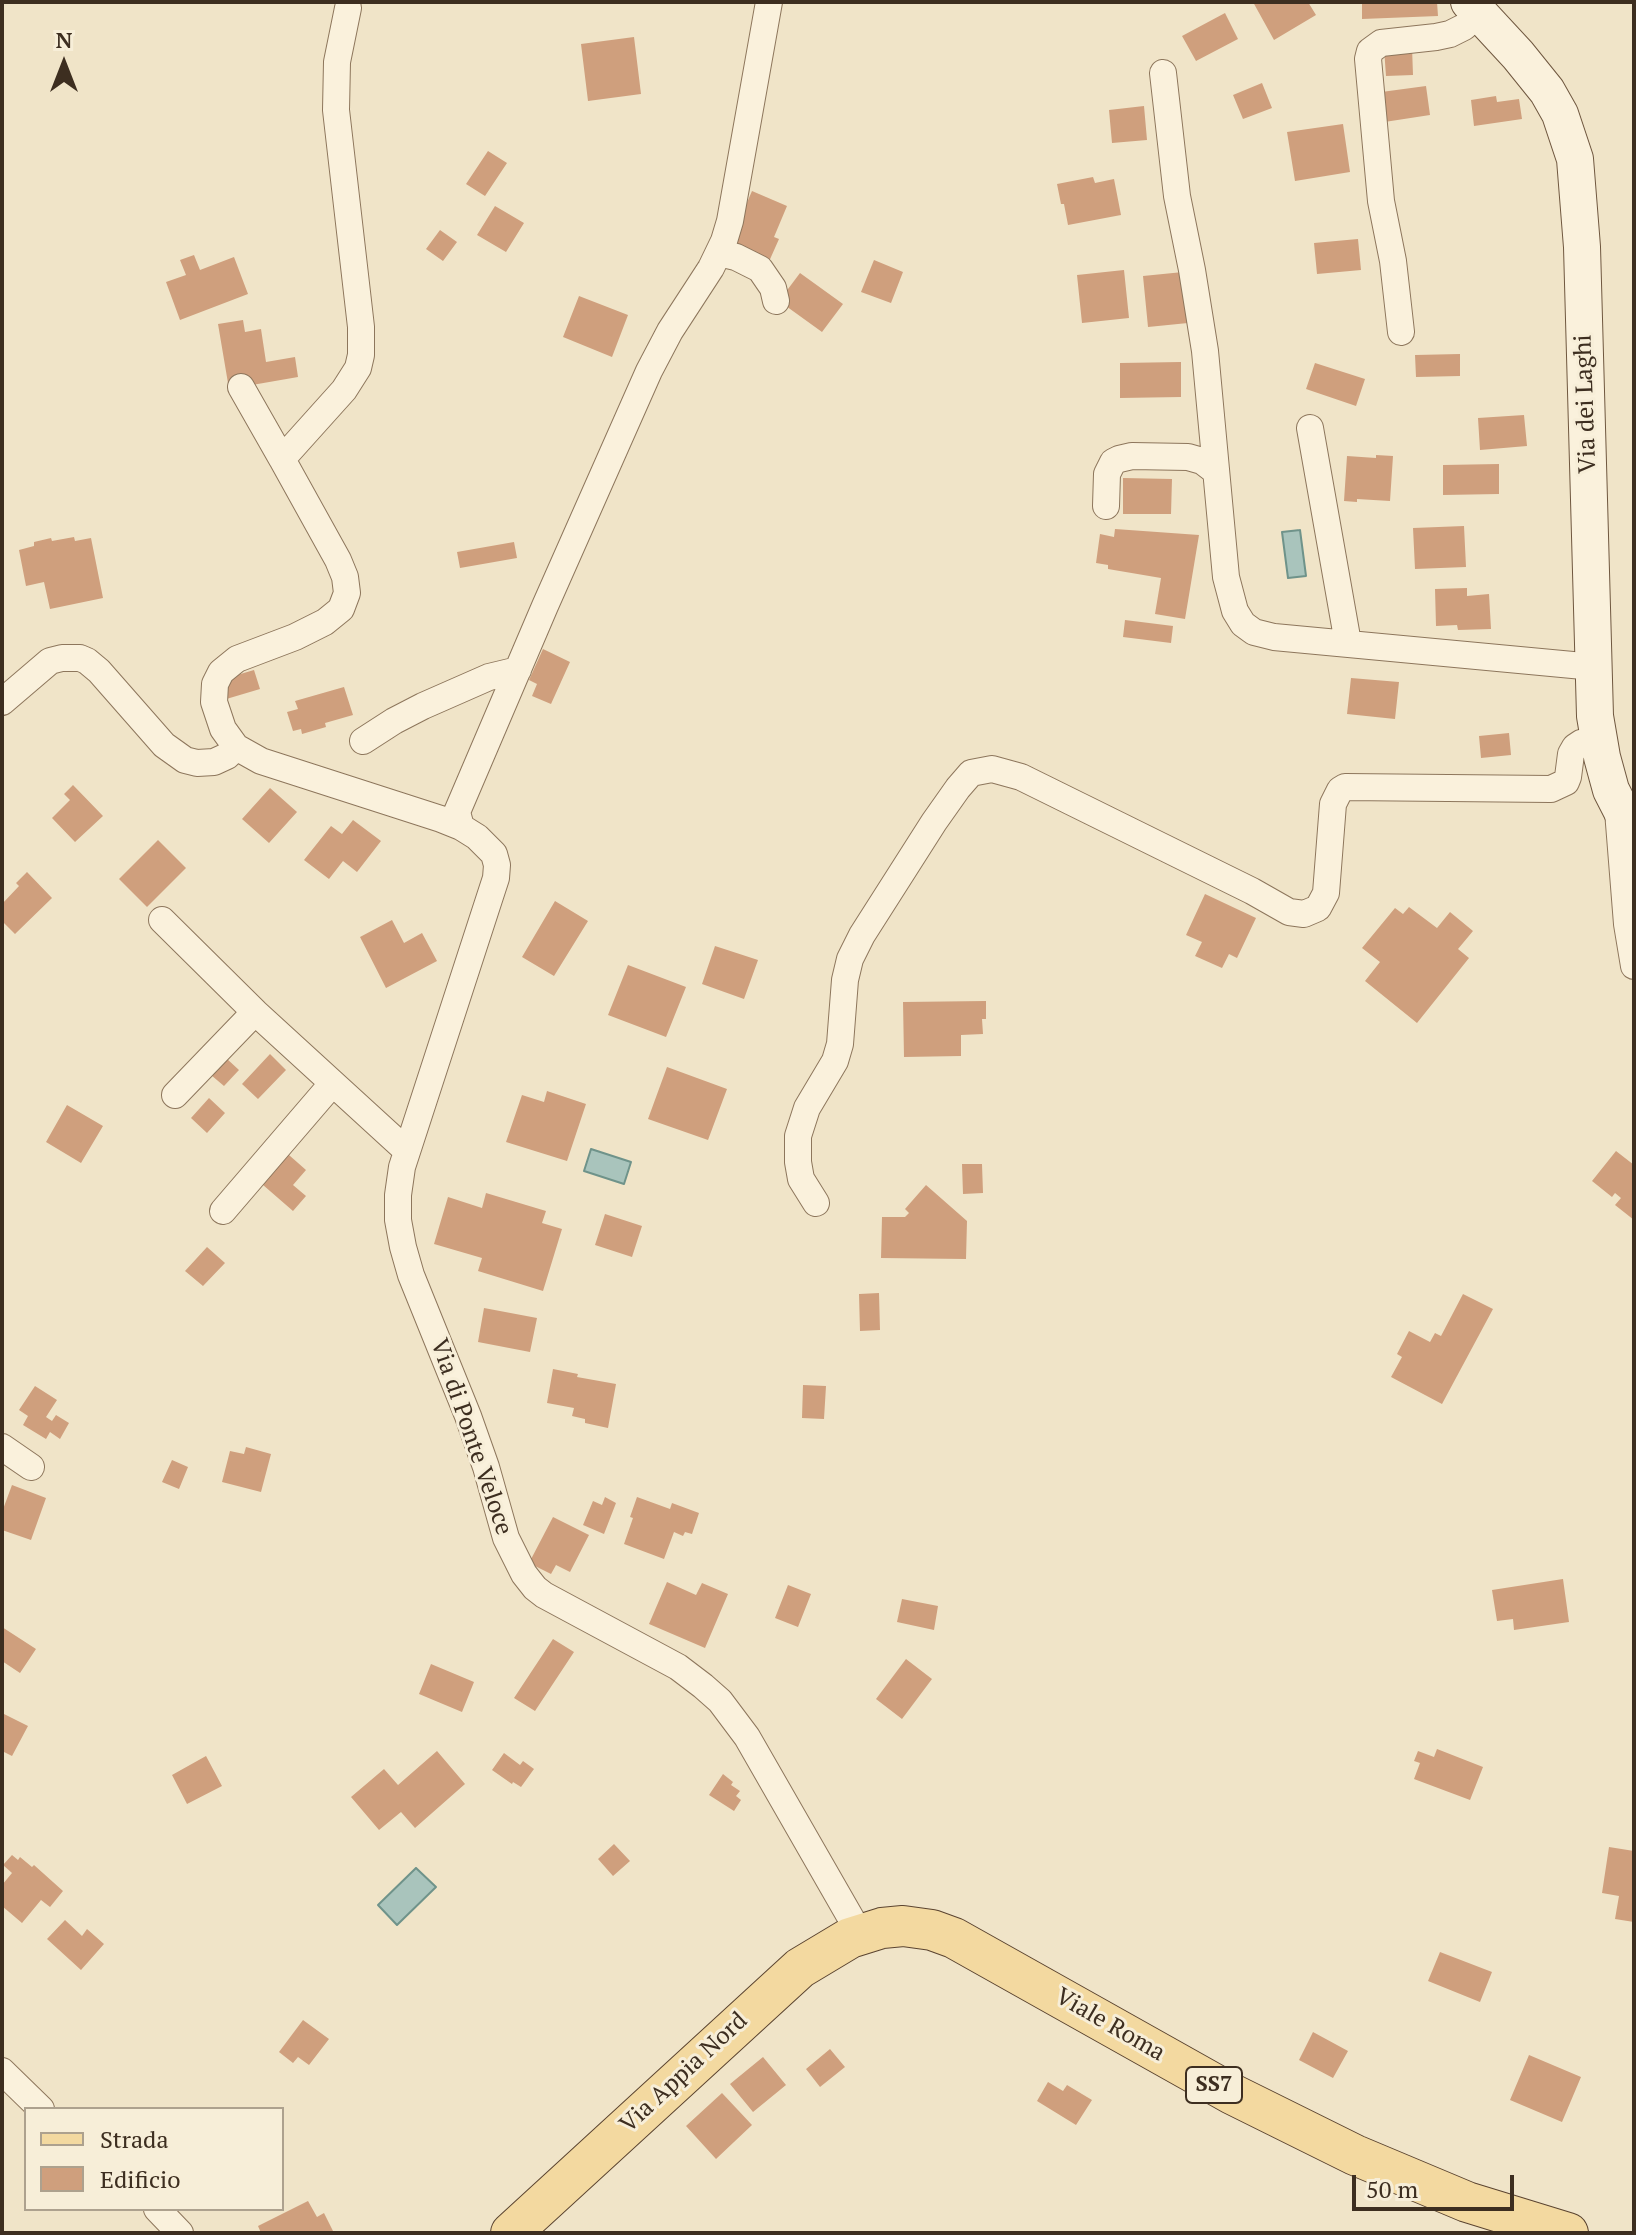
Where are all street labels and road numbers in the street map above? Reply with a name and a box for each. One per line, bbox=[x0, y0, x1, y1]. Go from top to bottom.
street label: Via dei Laghi bbox=[1569, 334, 1603, 474]
street label: Via di Ponte Veloce bbox=[424, 1335, 518, 1539]
street label: Viale Roma bbox=[1050, 1982, 1170, 2068]
street label: Via Appia Nord bbox=[614, 2007, 754, 2139]
road number: SS7 bbox=[1186, 2067, 1242, 2103]

